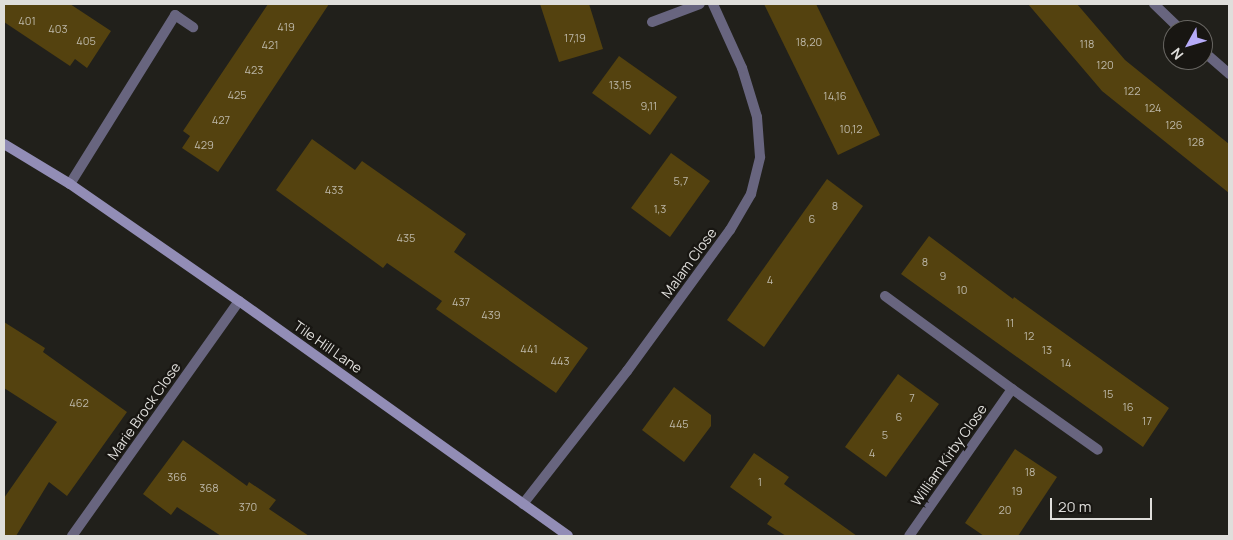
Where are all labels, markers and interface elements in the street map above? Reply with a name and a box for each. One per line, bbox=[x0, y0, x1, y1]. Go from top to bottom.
house number: 401 bbox=[18, 14, 36, 28]
house number: 419 bbox=[277, 20, 295, 34]
north arrow bbox=[1163, 20, 1213, 70]
house number: 403 bbox=[48, 22, 68, 36]
house number: 17,19 bbox=[564, 31, 586, 45]
house number: 405 bbox=[76, 34, 96, 48]
house number: 18,20 bbox=[796, 35, 822, 49]
house number: 118 bbox=[1080, 37, 1094, 51]
house number: 421 bbox=[261, 38, 279, 52]
text: N bbox=[1166, 44, 1187, 64]
house number: 120 bbox=[1096, 58, 1114, 72]
house number: 423 bbox=[245, 63, 263, 77]
house number: 13,15 bbox=[609, 78, 631, 92]
house number: 122 bbox=[1124, 84, 1140, 98]
house number: 425 bbox=[227, 88, 247, 102]
house number: 14,16 bbox=[823, 89, 847, 103]
house number: 9,11 bbox=[641, 99, 657, 113]
house number: 124 bbox=[1145, 101, 1161, 115]
house number: 427 bbox=[212, 113, 230, 127]
house number: 126 bbox=[1165, 118, 1183, 132]
house number: 10,12 bbox=[839, 122, 863, 136]
house number: 128 bbox=[1188, 135, 1204, 149]
house number: 429 bbox=[194, 138, 214, 152]
house number: 5,7 bbox=[674, 174, 688, 188]
house number: 433 bbox=[325, 183, 343, 197]
house number: 8 bbox=[832, 199, 838, 213]
house number: 1,3 bbox=[654, 202, 666, 216]
house number: 6 bbox=[809, 212, 815, 226]
street label: Malam Close bbox=[658, 225, 720, 301]
house number: 435 bbox=[397, 231, 415, 245]
house number: 8 bbox=[922, 255, 928, 269]
house number: 9 bbox=[940, 269, 946, 283]
house number: 4 bbox=[767, 273, 773, 287]
house number: 10 bbox=[957, 283, 967, 297]
house number: 437 bbox=[452, 295, 470, 309]
house number: 439 bbox=[481, 308, 501, 322]
house number: 11 bbox=[1006, 316, 1014, 330]
street label: Tile Hill Lane bbox=[291, 317, 365, 377]
house number: 12 bbox=[1024, 329, 1034, 343]
house number: 441 bbox=[520, 342, 538, 356]
house number: 13 bbox=[1042, 343, 1052, 357]
house number: 443 bbox=[550, 354, 570, 368]
house number: 14 bbox=[1061, 356, 1071, 370]
street label: Marie Brock Close bbox=[104, 359, 184, 463]
house number: 15 bbox=[1103, 387, 1113, 401]
house number: 7 bbox=[909, 391, 915, 405]
house number: 462 bbox=[69, 396, 89, 410]
house number: 16 bbox=[1122, 400, 1134, 414]
street label: William Kirby Close bbox=[908, 401, 990, 509]
house number: 6 bbox=[896, 410, 902, 424]
house number: 17 bbox=[1142, 414, 1152, 428]
house number: 445 bbox=[669, 417, 689, 431]
house number: 5 bbox=[882, 428, 888, 442]
house number: 4 bbox=[869, 446, 875, 460]
house number: 18 bbox=[1025, 465, 1035, 479]
house number: 366 bbox=[167, 470, 187, 484]
house number: 1 bbox=[758, 475, 762, 489]
house number: 368 bbox=[199, 481, 219, 495]
house number: 19 bbox=[1011, 484, 1023, 498]
scale bar bbox=[1053, 488, 1156, 520]
text: 20 m bbox=[1058, 496, 1091, 517]
house number: 370 bbox=[239, 500, 257, 514]
house number: 20 bbox=[999, 503, 1011, 517]

